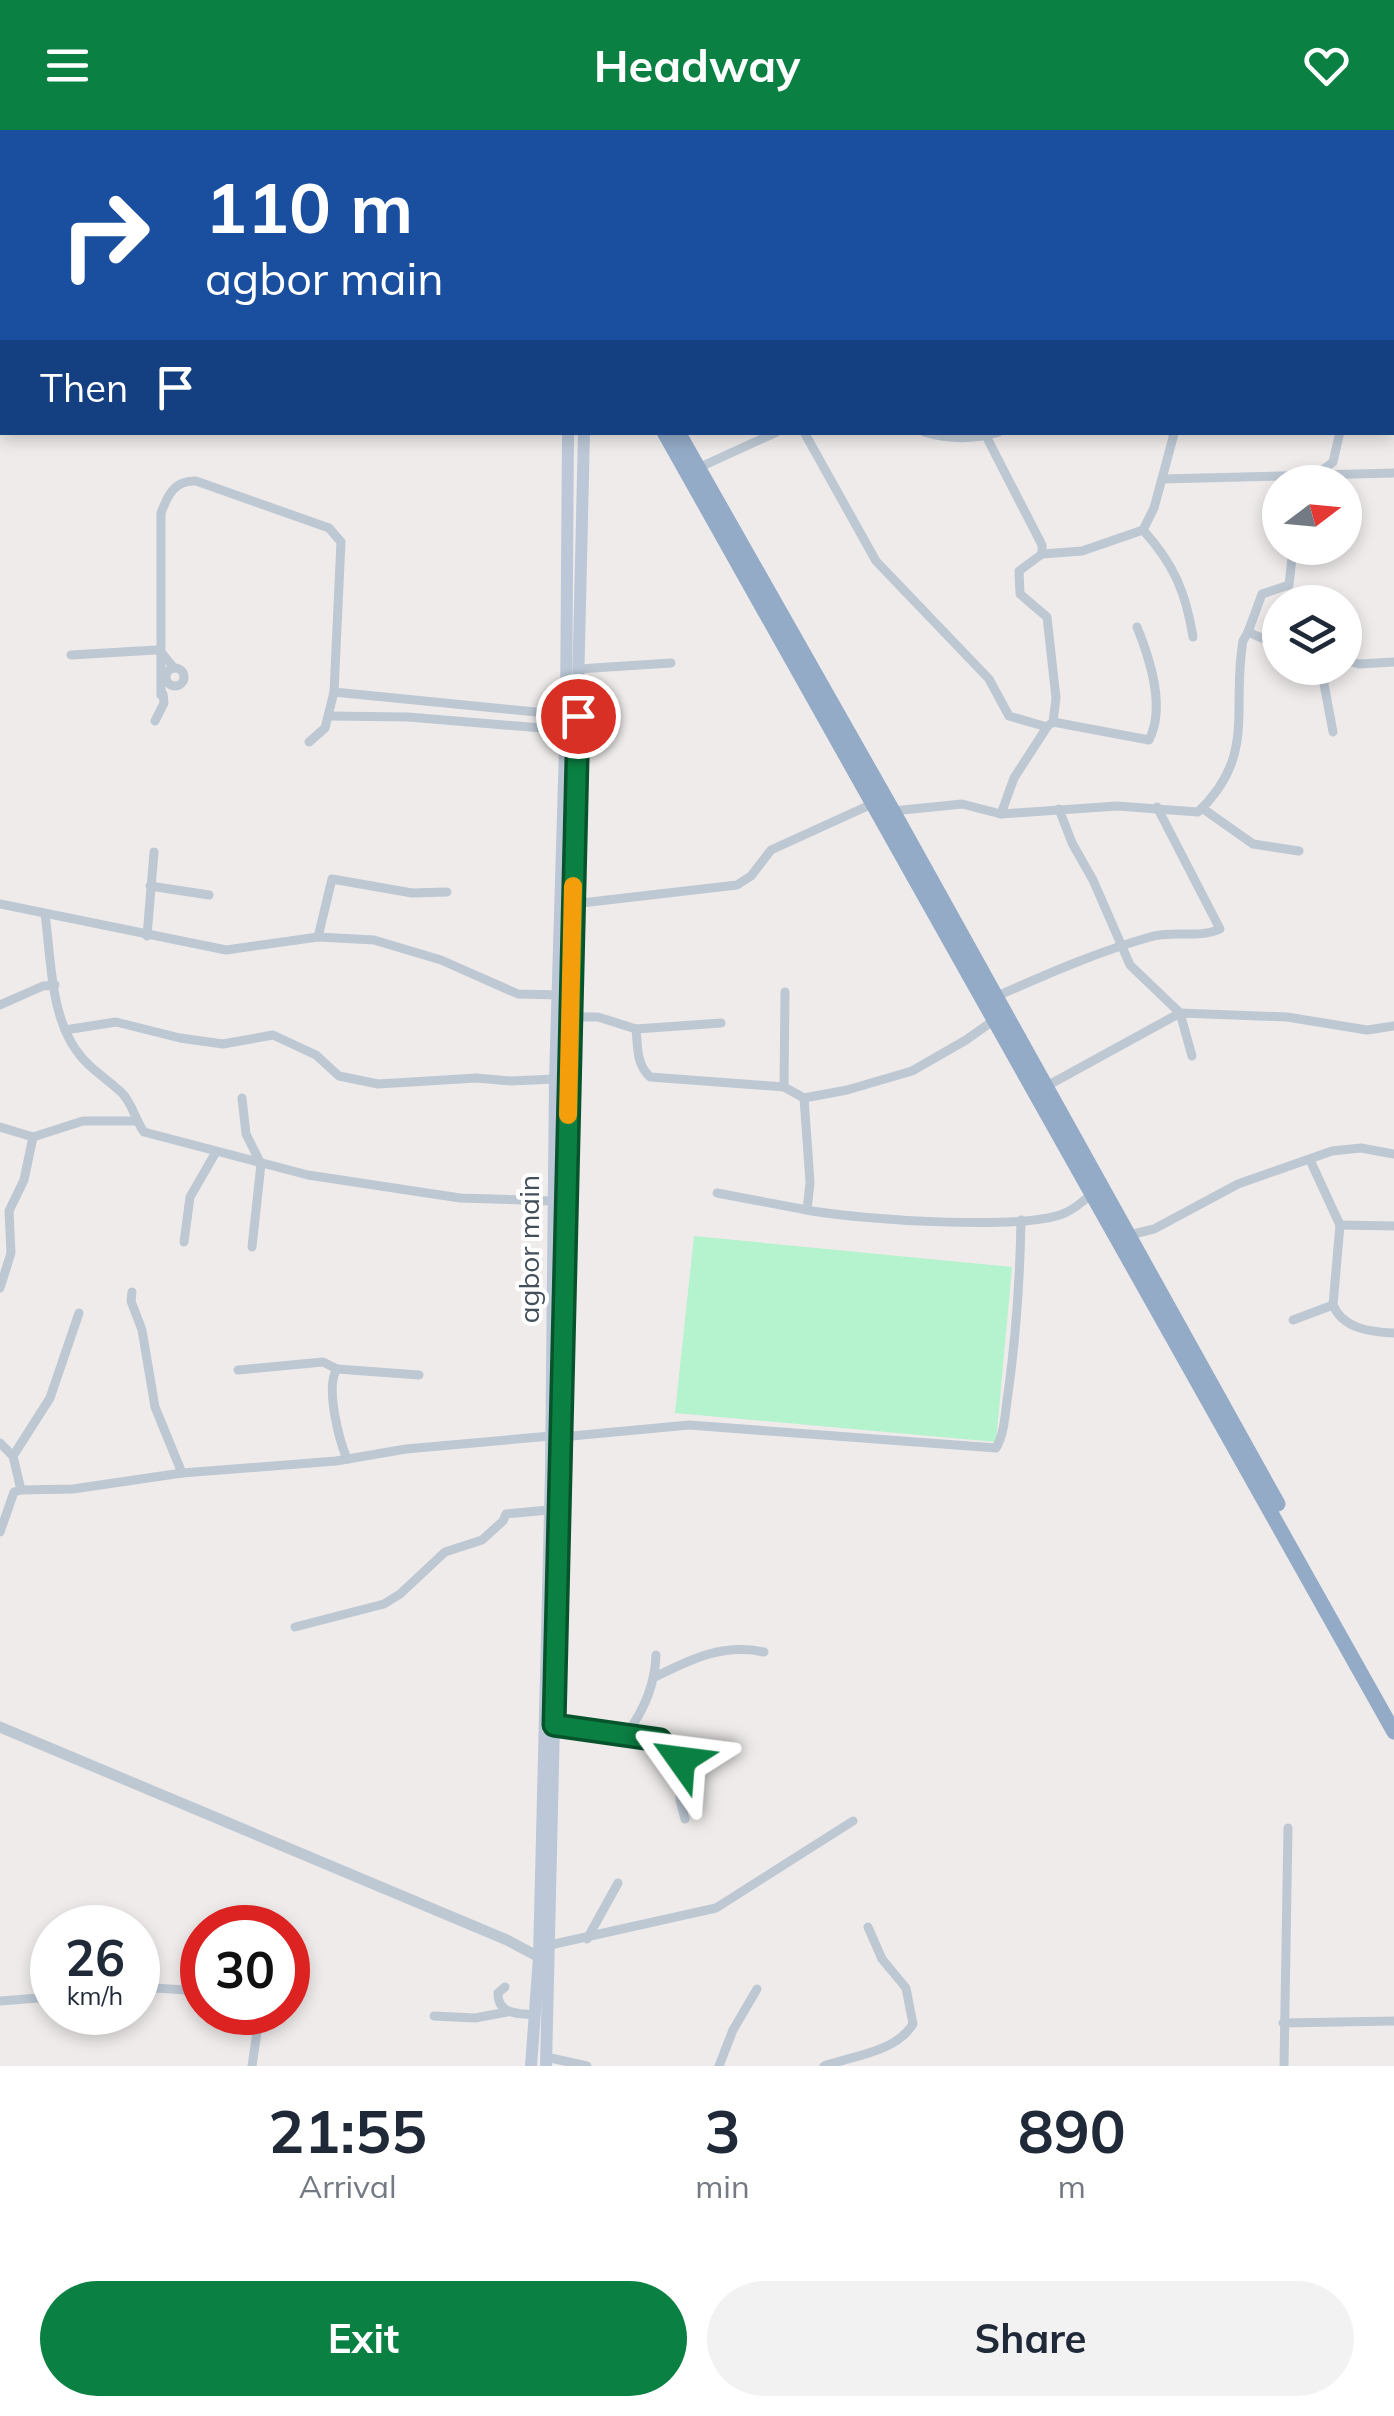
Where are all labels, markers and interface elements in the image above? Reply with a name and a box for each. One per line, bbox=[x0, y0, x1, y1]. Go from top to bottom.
text: Headway bbox=[594, 37, 800, 93]
icon: menu bbox=[40, 38, 95, 93]
icon: heart bbox=[1299, 38, 1354, 93]
text: 110 m bbox=[205, 163, 413, 251]
icon: right bbox=[40, 170, 170, 300]
text: agbor main bbox=[205, 250, 444, 306]
icon: arrive bbox=[148, 360, 203, 415]
text: Then bbox=[40, 364, 128, 412]
north arrow bbox=[1262, 465, 1362, 565]
map controls bbox=[1262, 465, 1362, 685]
button: layers bbox=[1262, 585, 1362, 685]
pin bbox=[536, 674, 621, 759]
icon: arrive bbox=[551, 689, 606, 744]
street label: agbor main bbox=[511, 1175, 546, 1323]
position arrow bbox=[629, 1708, 733, 1812]
speed limit sign: 30 bbox=[180, 1905, 310, 2035]
text: 26 bbox=[65, 1926, 125, 1989]
text: km/h bbox=[67, 1980, 123, 2011]
text: 21:55 bbox=[268, 2093, 427, 2168]
text: 3 bbox=[704, 2093, 740, 2168]
text: 890 bbox=[1018, 2093, 1126, 2168]
text: Arrival bbox=[299, 2166, 397, 2206]
text: min bbox=[695, 2166, 750, 2206]
text: m bbox=[1058, 2166, 1086, 2206]
button: Exit bbox=[40, 2281, 687, 2396]
button: Share bbox=[707, 2281, 1354, 2396]

